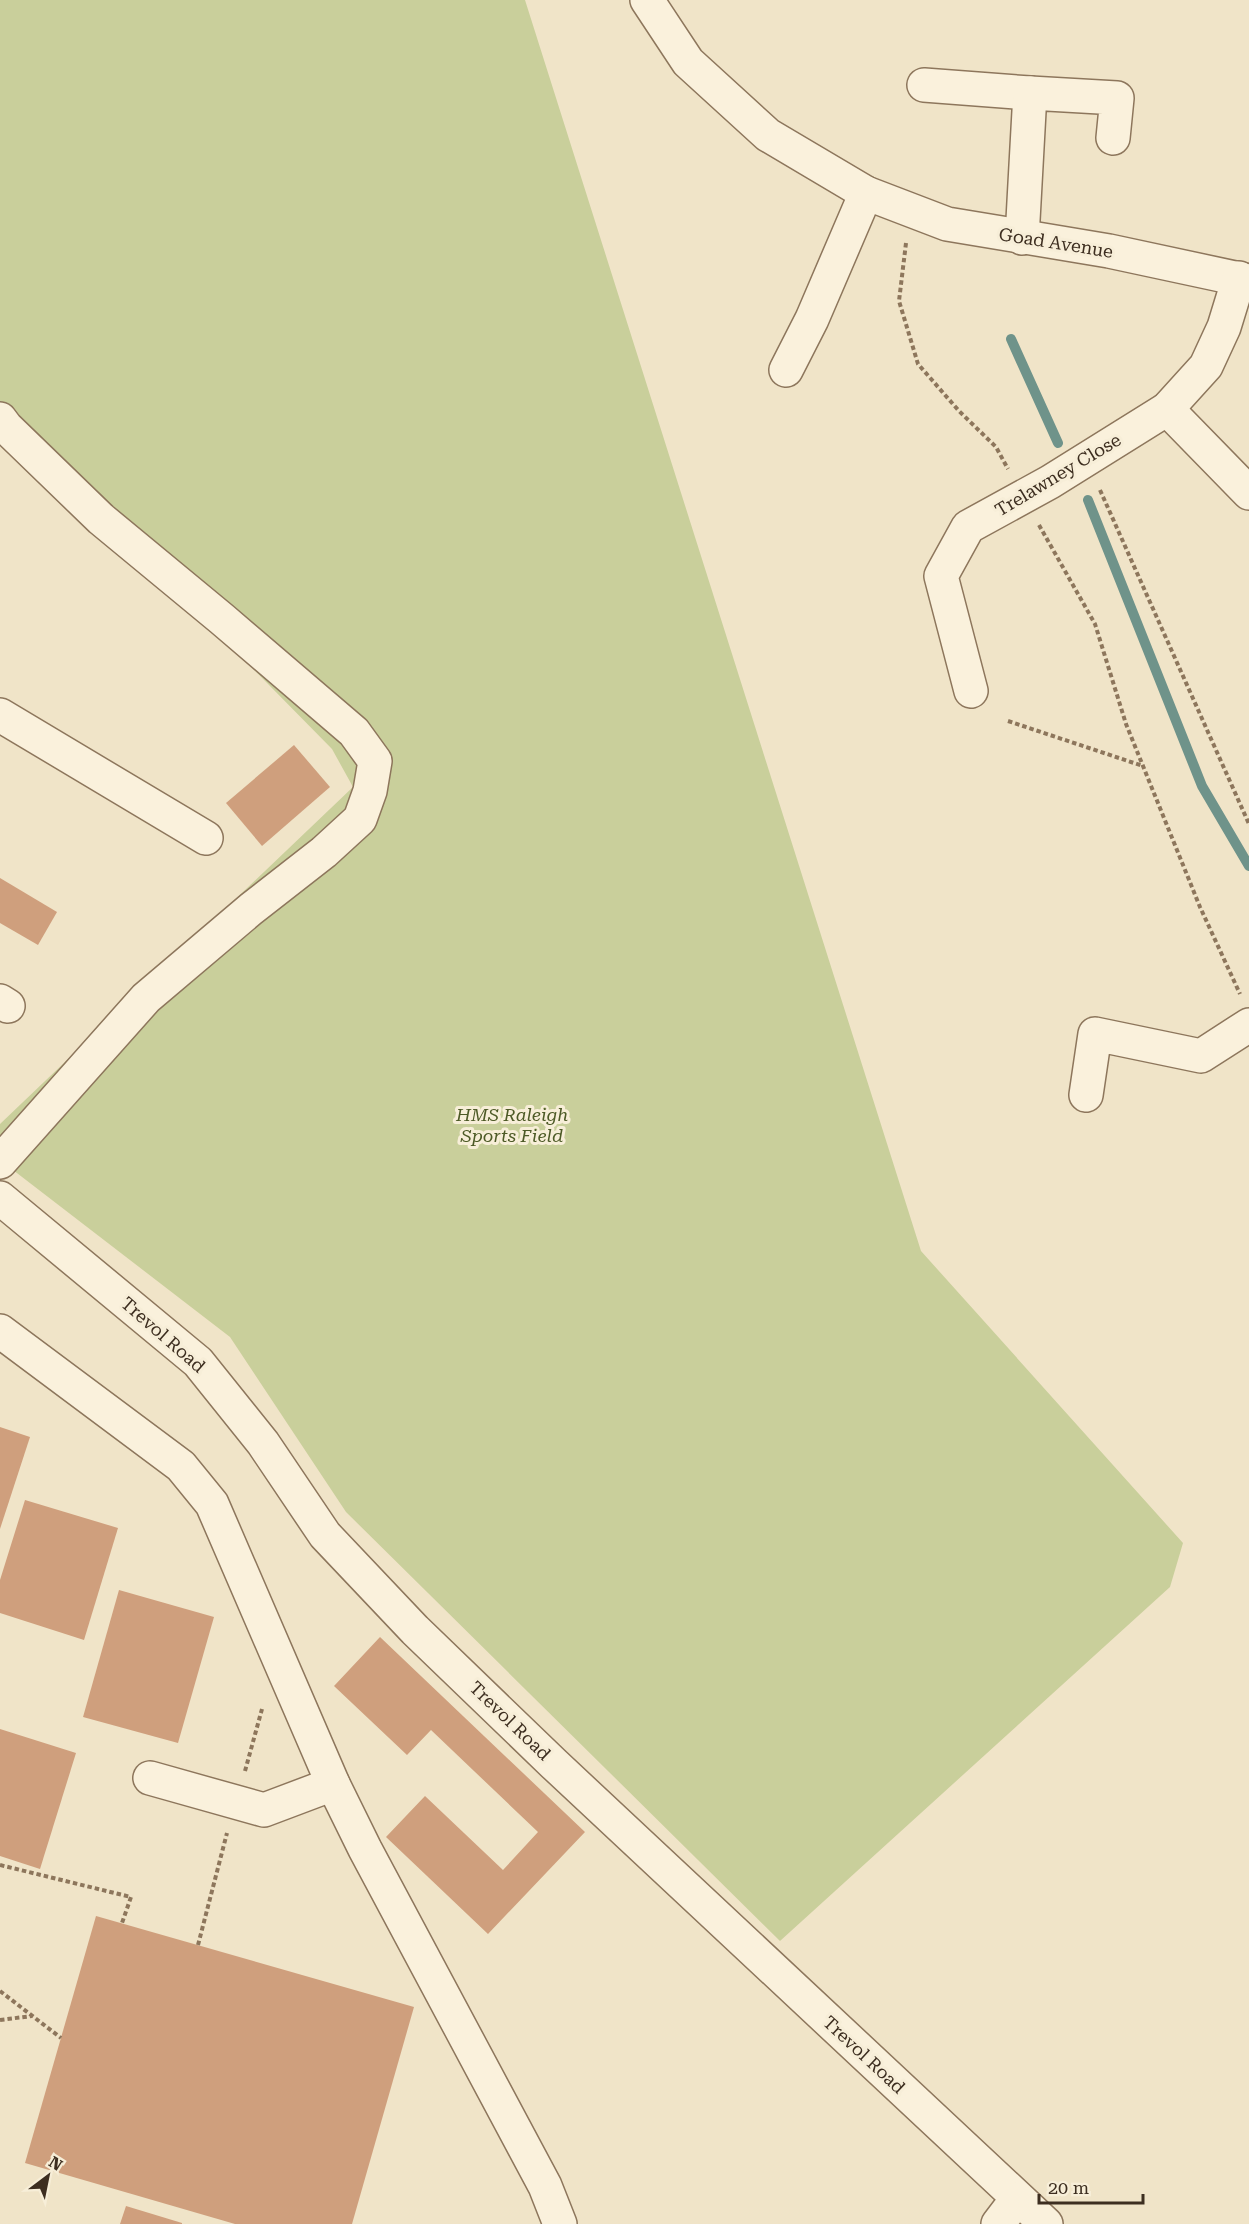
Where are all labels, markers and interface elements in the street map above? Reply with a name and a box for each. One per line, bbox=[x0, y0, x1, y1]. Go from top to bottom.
street label: Goad Avenue bbox=[997, 223, 1115, 262]
street label: Trelawney Close bbox=[991, 429, 1125, 520]
park label: HMS Raleigh Sports Field bbox=[455, 1104, 568, 1146]
street label: Trevol Road bbox=[117, 1293, 210, 1377]
street label: Trevol Road bbox=[466, 1677, 555, 1765]
street label: Trevol Road bbox=[819, 2011, 910, 2098]
north arrow bbox=[18, 2146, 78, 2206]
text: N bbox=[45, 2152, 66, 2175]
scale bar bbox=[1039, 2167, 1142, 2205]
text: 20 m bbox=[1048, 2177, 1089, 2198]

